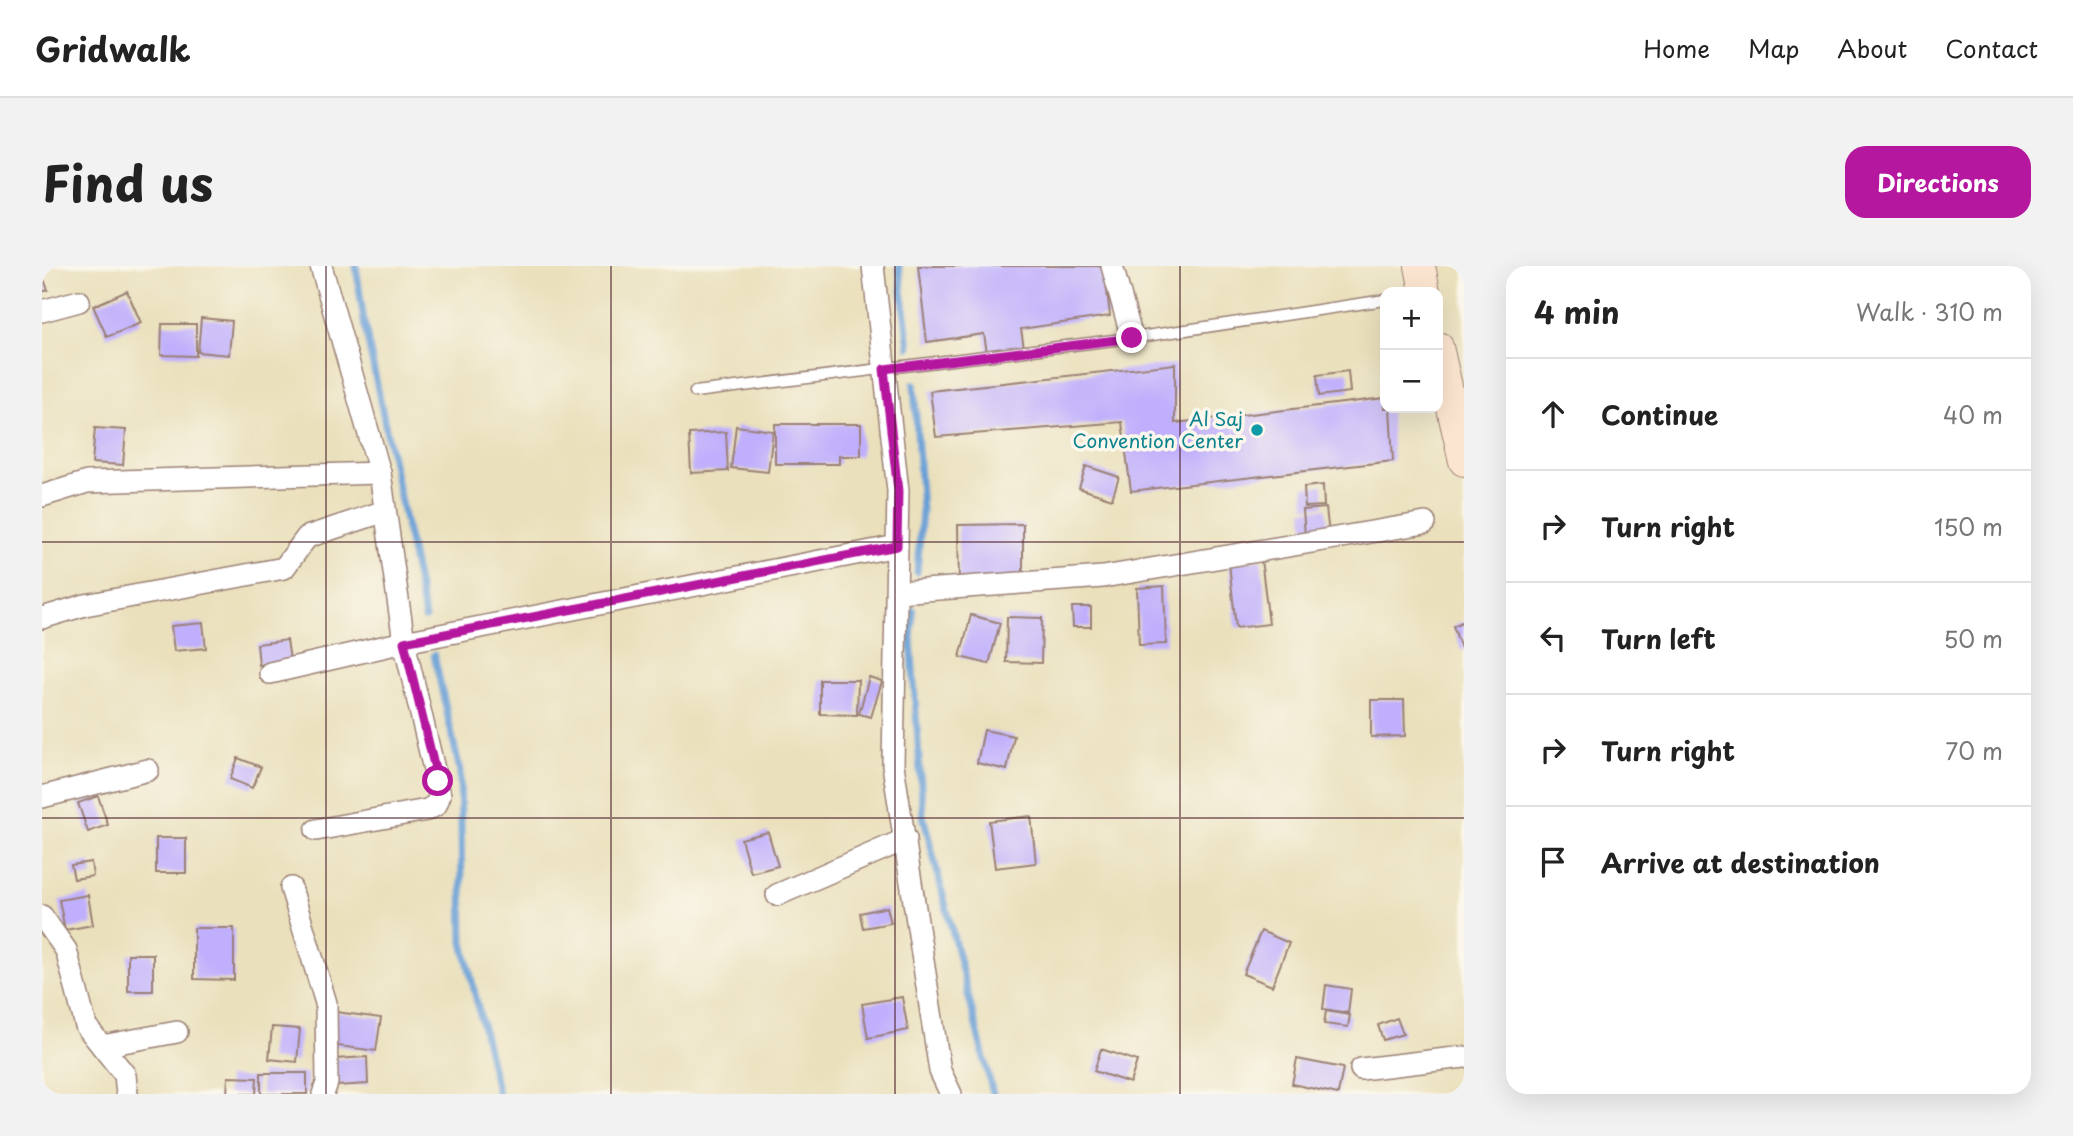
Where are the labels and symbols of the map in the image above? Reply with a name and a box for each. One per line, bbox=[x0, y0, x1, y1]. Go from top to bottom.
route end bbox=[1116, 322, 1147, 353]
place label: Al Saj Convention Center bbox=[1073, 404, 1243, 454]
marker: Al Saj Convention Center bbox=[1249, 422, 1265, 438]
route start bbox=[422, 765, 453, 796]

